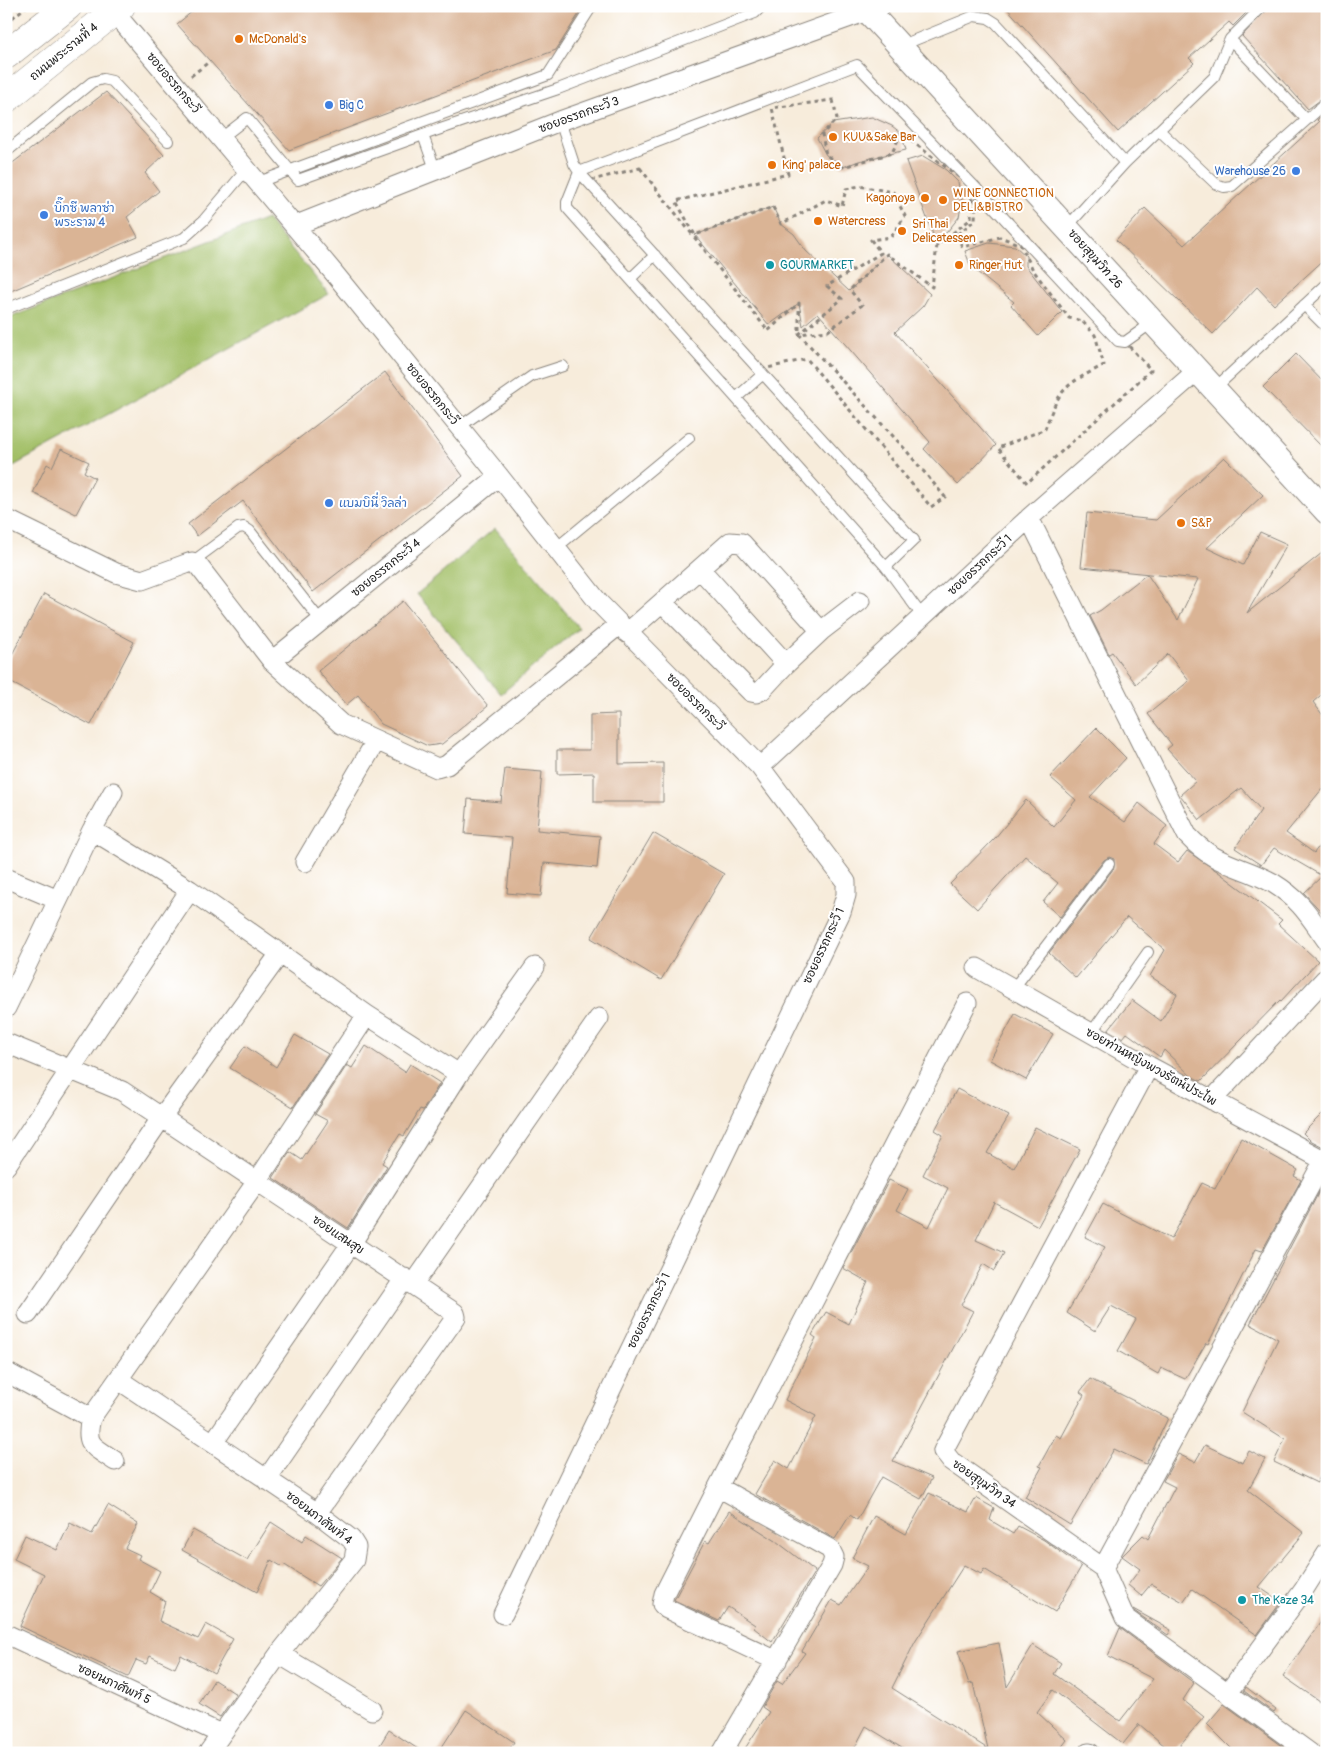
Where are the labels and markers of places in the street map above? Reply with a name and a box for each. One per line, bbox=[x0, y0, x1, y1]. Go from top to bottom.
place label: McDonald's bbox=[249, 32, 307, 47]
marker: McDonald's bbox=[233, 33, 245, 45]
place label: Big C bbox=[339, 98, 364, 113]
marker: Big C bbox=[323, 99, 335, 111]
place label: KUU&Sake Bar bbox=[843, 130, 917, 145]
marker: KUU&Sake Bar bbox=[827, 131, 839, 143]
place label: King' palace bbox=[782, 158, 841, 173]
marker: King' palace bbox=[766, 159, 778, 171]
place label: Warehouse 26 bbox=[1215, 164, 1286, 179]
marker: Warehouse 26 bbox=[1290, 165, 1302, 177]
place label: WINE CONNECTION DELI&BISTRO bbox=[953, 186, 1054, 215]
place label: Kagonoya bbox=[866, 191, 915, 206]
marker: Kagonoya bbox=[919, 192, 931, 204]
marker: WINE CONNECTION DELI&BISTRO bbox=[937, 194, 949, 206]
place label: บิ๊กซี พลาซ่า พระราม 4 bbox=[54, 197, 115, 230]
marker: บิ๊กซี พลาซ่า พระราม 4 bbox=[38, 209, 50, 221]
place label: Watercress bbox=[828, 214, 886, 229]
marker: Watercress bbox=[812, 215, 824, 227]
place label: Sri Thai Delicatessen bbox=[912, 217, 976, 246]
marker: Sri Thai Delicatessen bbox=[896, 225, 908, 237]
place label: GOURMARKET bbox=[780, 258, 854, 273]
place label: Ringer Hut bbox=[969, 258, 1022, 273]
marker: GOURMARKET bbox=[764, 259, 776, 271]
marker: Ringer Hut bbox=[953, 259, 965, 271]
place label: แบมบินี่ วิลล่า bbox=[339, 492, 407, 511]
marker: แบมบินี่ วิลล่า bbox=[323, 497, 335, 509]
place label: S&P bbox=[1191, 516, 1213, 531]
marker: S&P bbox=[1175, 517, 1187, 529]
place label: The Kaze 34 bbox=[1252, 1593, 1314, 1608]
marker: The Kaze 34 bbox=[1236, 1594, 1248, 1606]

